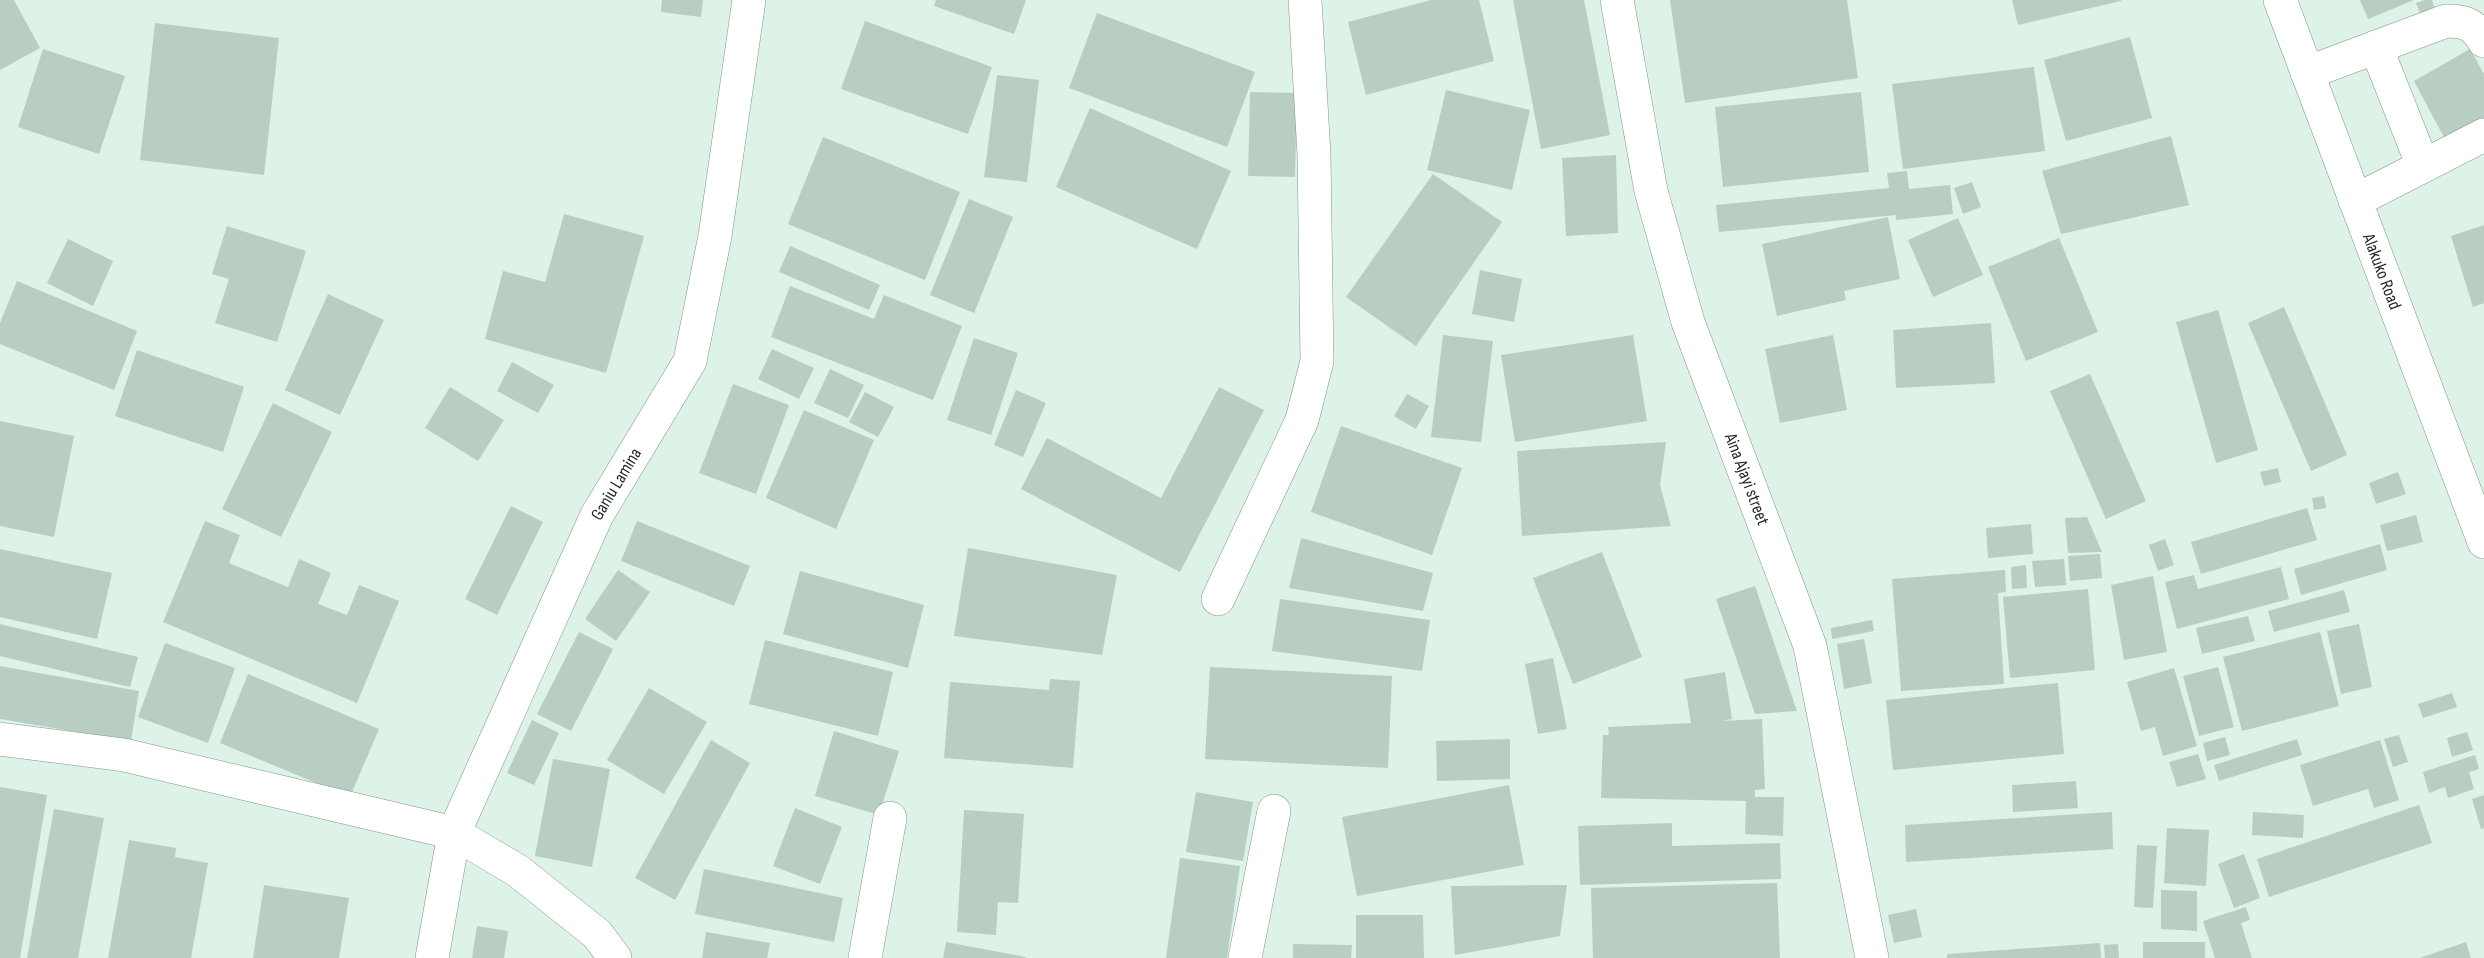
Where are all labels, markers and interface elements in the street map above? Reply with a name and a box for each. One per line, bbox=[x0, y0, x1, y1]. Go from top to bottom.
street label: Alakuko Road bbox=[2357, 230, 2406, 313]
street label: Aina Ajayi street bbox=[1719, 429, 1774, 529]
street label: Ganiu Lamina bbox=[586, 444, 646, 524]

